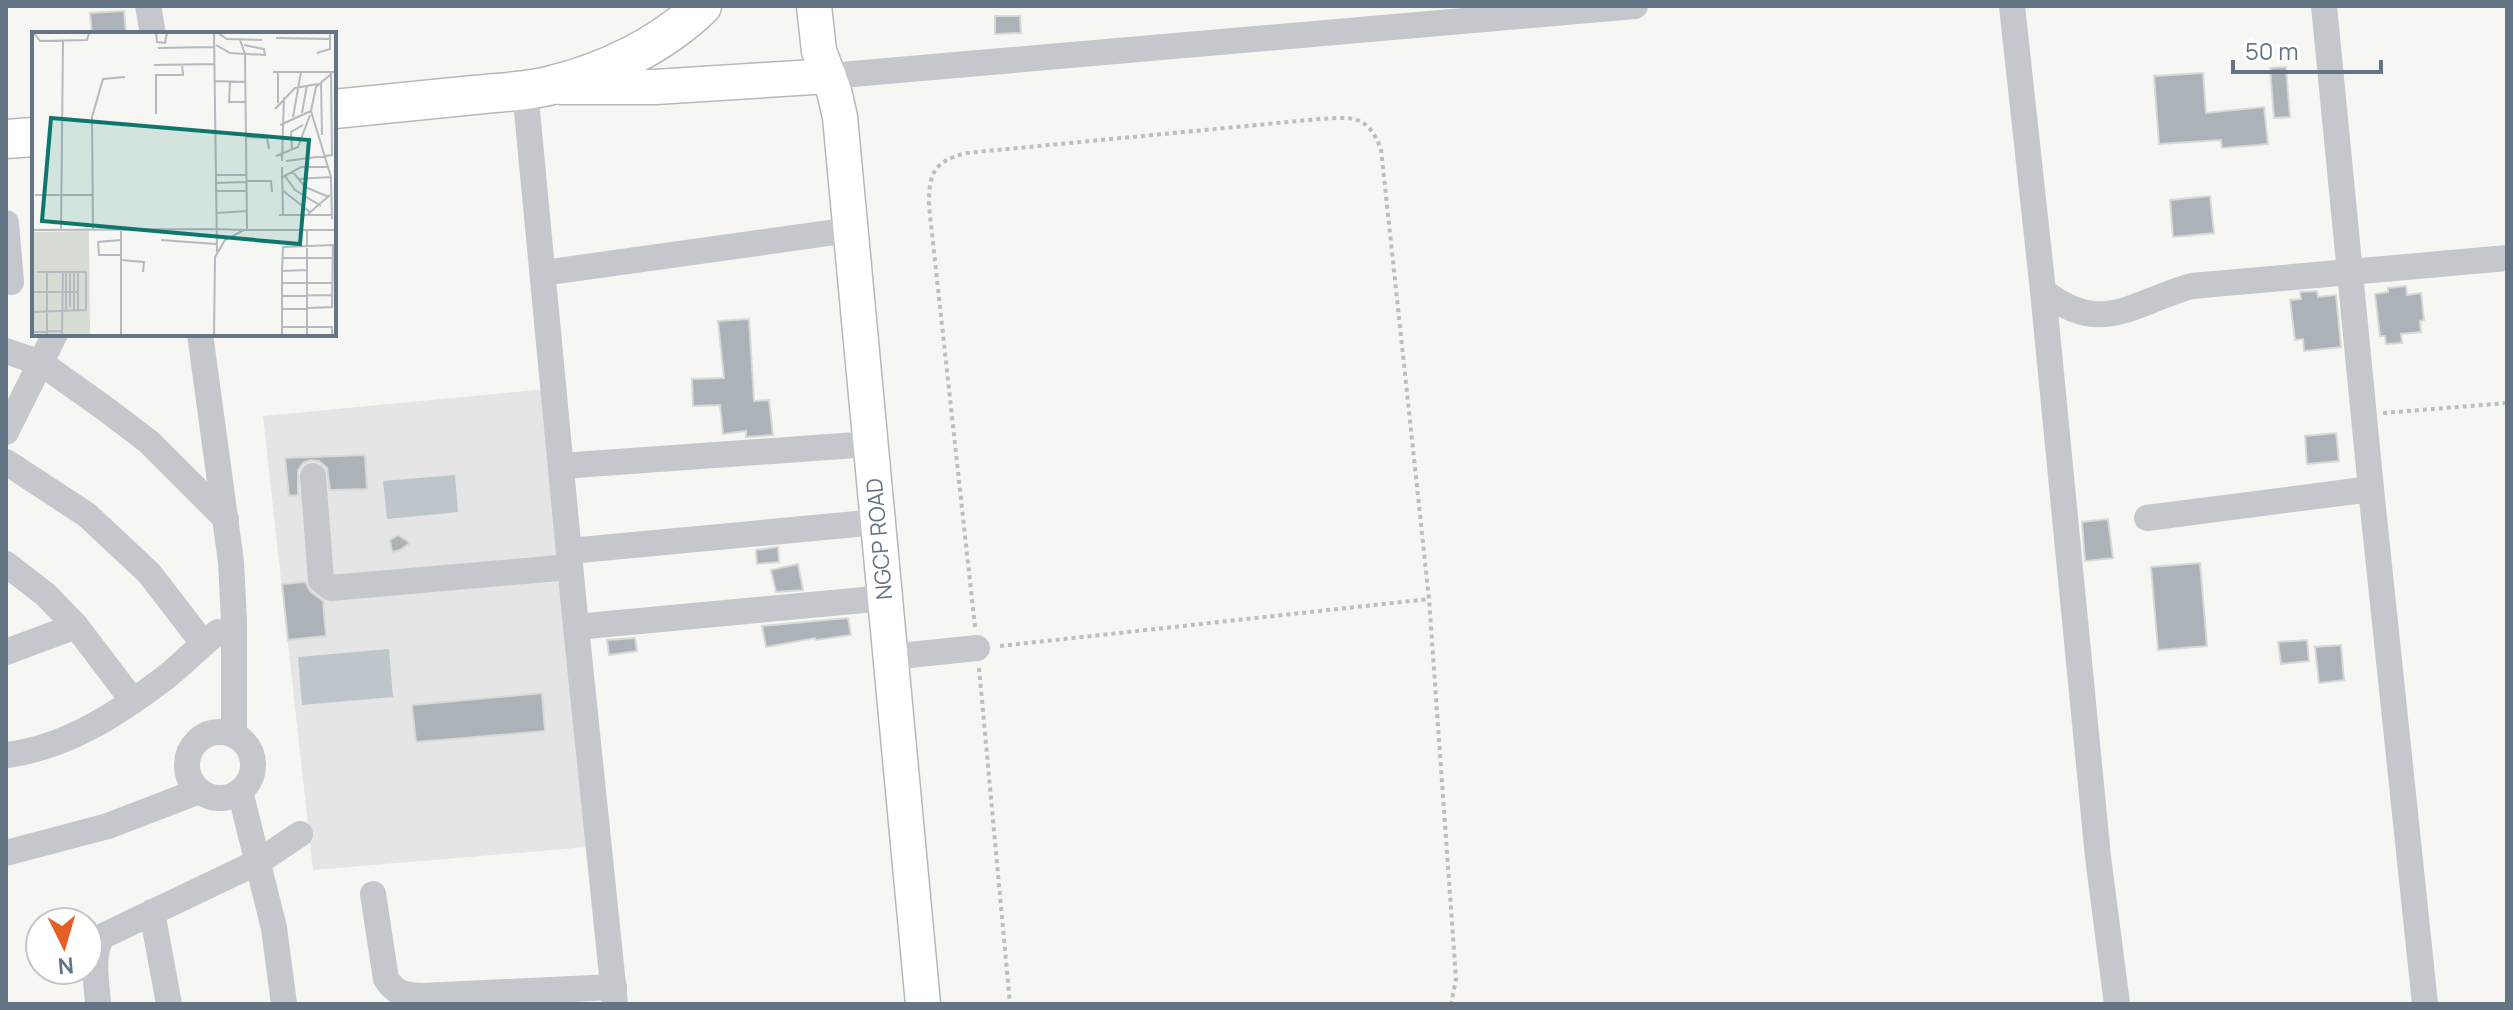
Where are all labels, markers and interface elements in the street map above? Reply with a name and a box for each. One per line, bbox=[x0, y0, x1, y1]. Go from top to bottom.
scale bar bbox=[2233, 24, 2381, 74]
inset map bbox=[32, 32, 336, 336]
text: 50 m bbox=[2245, 34, 2299, 67]
street label: NGCP ROAD bbox=[859, 477, 899, 601]
north arrow bbox=[24, 906, 104, 986]
text: N bbox=[57, 950, 75, 982]

